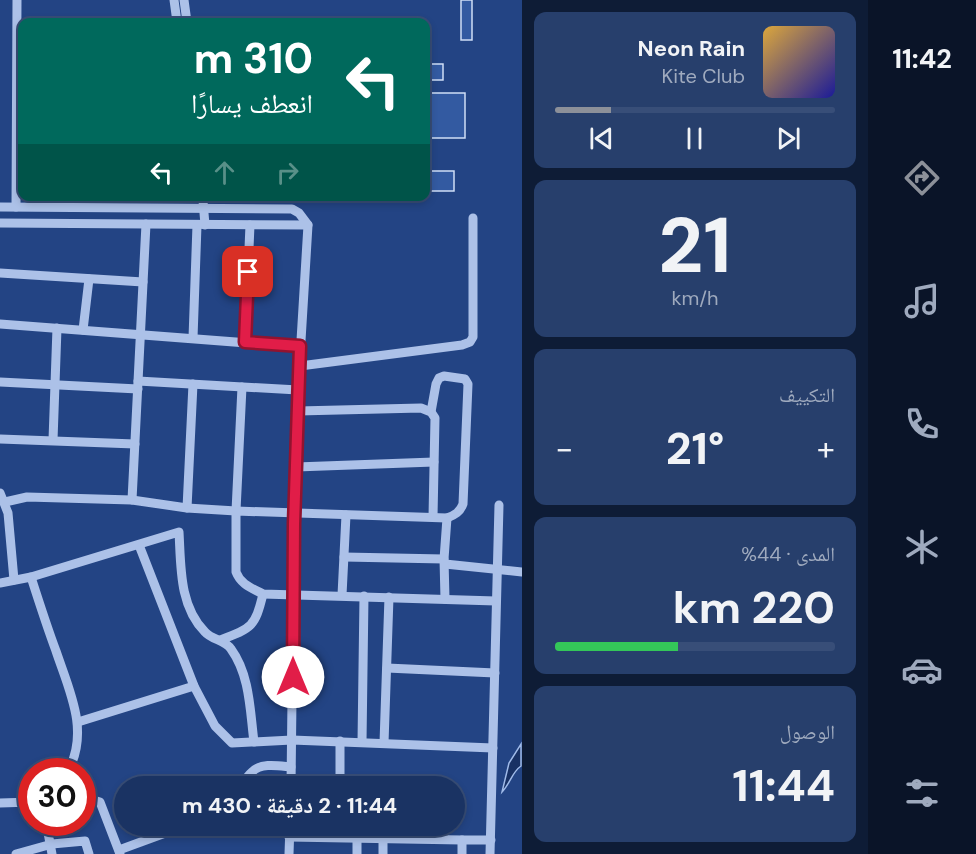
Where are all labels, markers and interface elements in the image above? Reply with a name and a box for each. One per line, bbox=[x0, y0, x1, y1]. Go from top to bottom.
text: 310 m bbox=[194, 31, 313, 86]
text: Neon Rain bbox=[638, 34, 745, 63]
text: 11:42 bbox=[892, 41, 952, 76]
icon: left bbox=[334, 42, 412, 120]
text: Kite Club bbox=[662, 63, 745, 89]
text: انعطف يسارًا bbox=[191, 86, 313, 121]
icon: previous bbox=[585, 122, 618, 155]
icon: pause bbox=[678, 122, 711, 155]
icon: next bbox=[772, 122, 805, 155]
icon: left bbox=[145, 156, 178, 189]
icon: ahead bbox=[208, 156, 241, 189]
icon: right bbox=[271, 156, 304, 189]
icon: directions bbox=[901, 157, 943, 199]
text: 21 bbox=[658, 195, 732, 296]
pin bbox=[222, 246, 273, 297]
icon: arrive bbox=[231, 255, 264, 288]
icon: music bbox=[901, 280, 943, 322]
text: km/h bbox=[671, 285, 719, 311]
text: التكييف bbox=[779, 382, 835, 408]
icon: phone bbox=[901, 403, 943, 445]
text: 21° bbox=[666, 419, 724, 478]
text: − bbox=[555, 427, 573, 470]
text: + bbox=[817, 427, 835, 470]
icon: climate bbox=[901, 526, 943, 568]
text: المدى · 44% bbox=[741, 541, 835, 567]
text: 220 km bbox=[673, 578, 835, 637]
position arrow bbox=[261, 645, 325, 709]
icon: car bbox=[901, 649, 943, 691]
text: الوصول bbox=[780, 719, 835, 745]
text: 11:44 bbox=[732, 756, 835, 815]
speed limit sign: 30 bbox=[18, 758, 96, 836]
icon: filters bbox=[901, 772, 943, 814]
text: 11:44 · 2 دقيقة · 430 m bbox=[182, 791, 397, 820]

